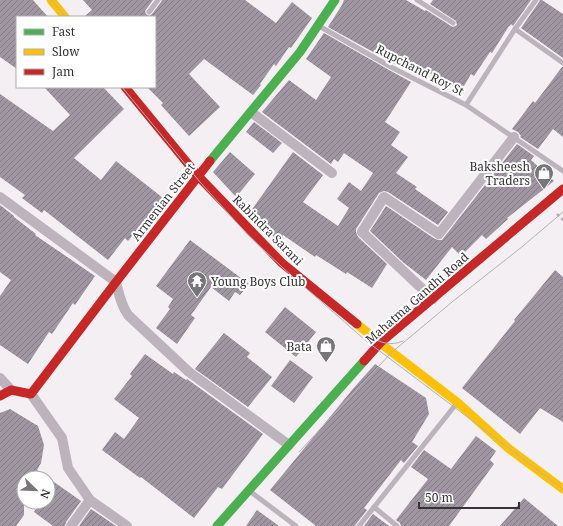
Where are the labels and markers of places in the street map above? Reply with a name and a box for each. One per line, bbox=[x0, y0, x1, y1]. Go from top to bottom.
place label: Baksheesh Traders bbox=[469, 158, 530, 189]
shop icon: Baksheesh Traders bbox=[533, 162, 555, 190]
temple icon: Young Boys Club bbox=[186, 270, 208, 298]
place label: Young Boys Club bbox=[210, 273, 305, 290]
shop icon: Bata bbox=[315, 335, 337, 363]
place label: Bata bbox=[286, 338, 312, 355]

